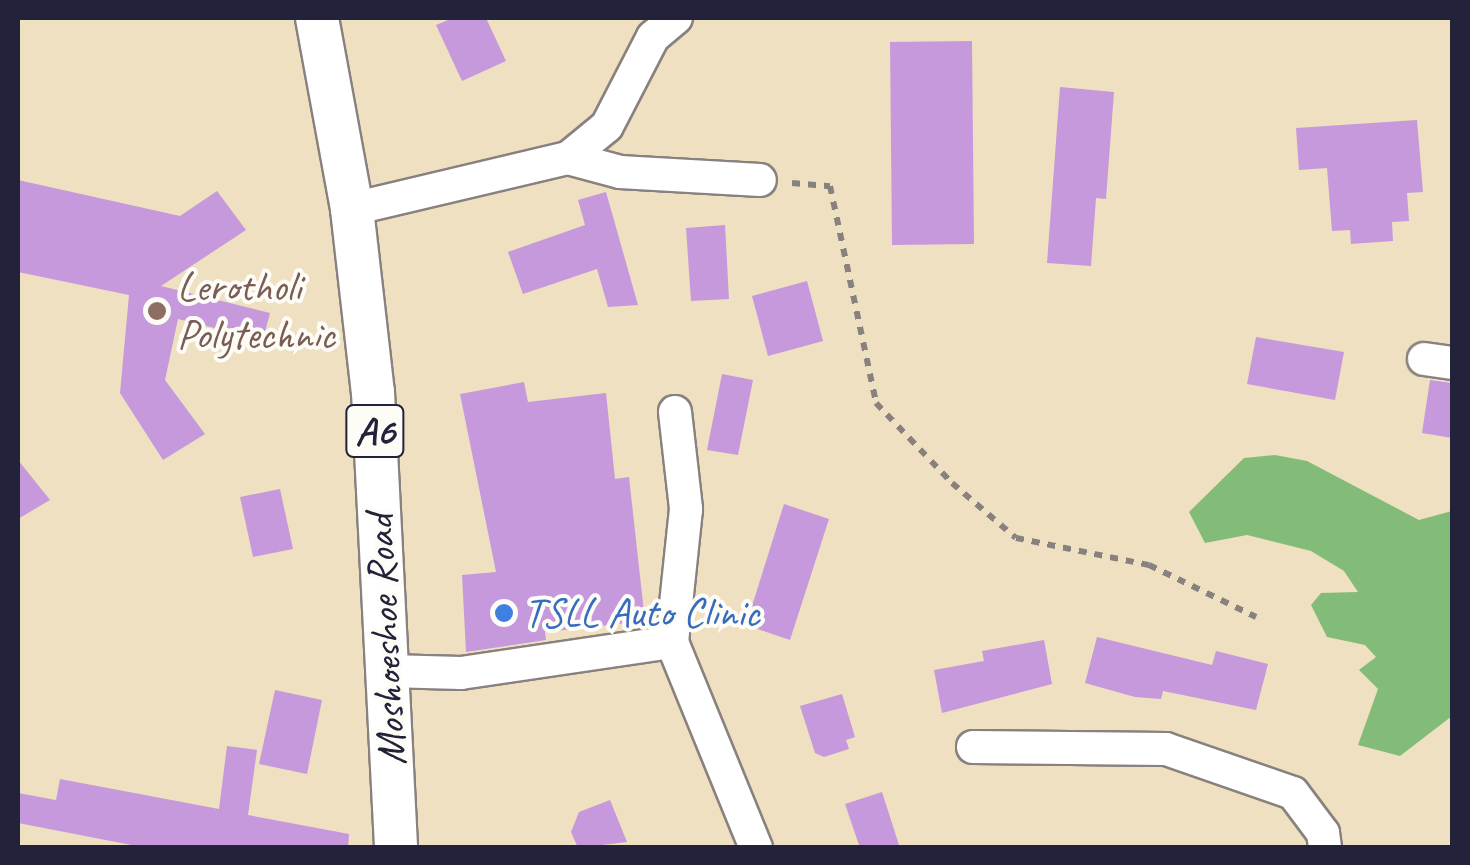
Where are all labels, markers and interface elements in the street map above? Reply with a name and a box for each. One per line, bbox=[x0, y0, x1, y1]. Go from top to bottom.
place label: Lerotholi Polytechnic bbox=[177, 262, 335, 360]
marker: Lerotholi Polytechnic bbox=[146, 300, 168, 322]
road number: A6 bbox=[345, 396, 405, 466]
street label: Moshoeshoe Road bbox=[354, 514, 418, 766]
place label: TSLL Auto Clinic bbox=[524, 588, 760, 638]
marker: TSLL Auto Clinic bbox=[493, 602, 515, 624]

